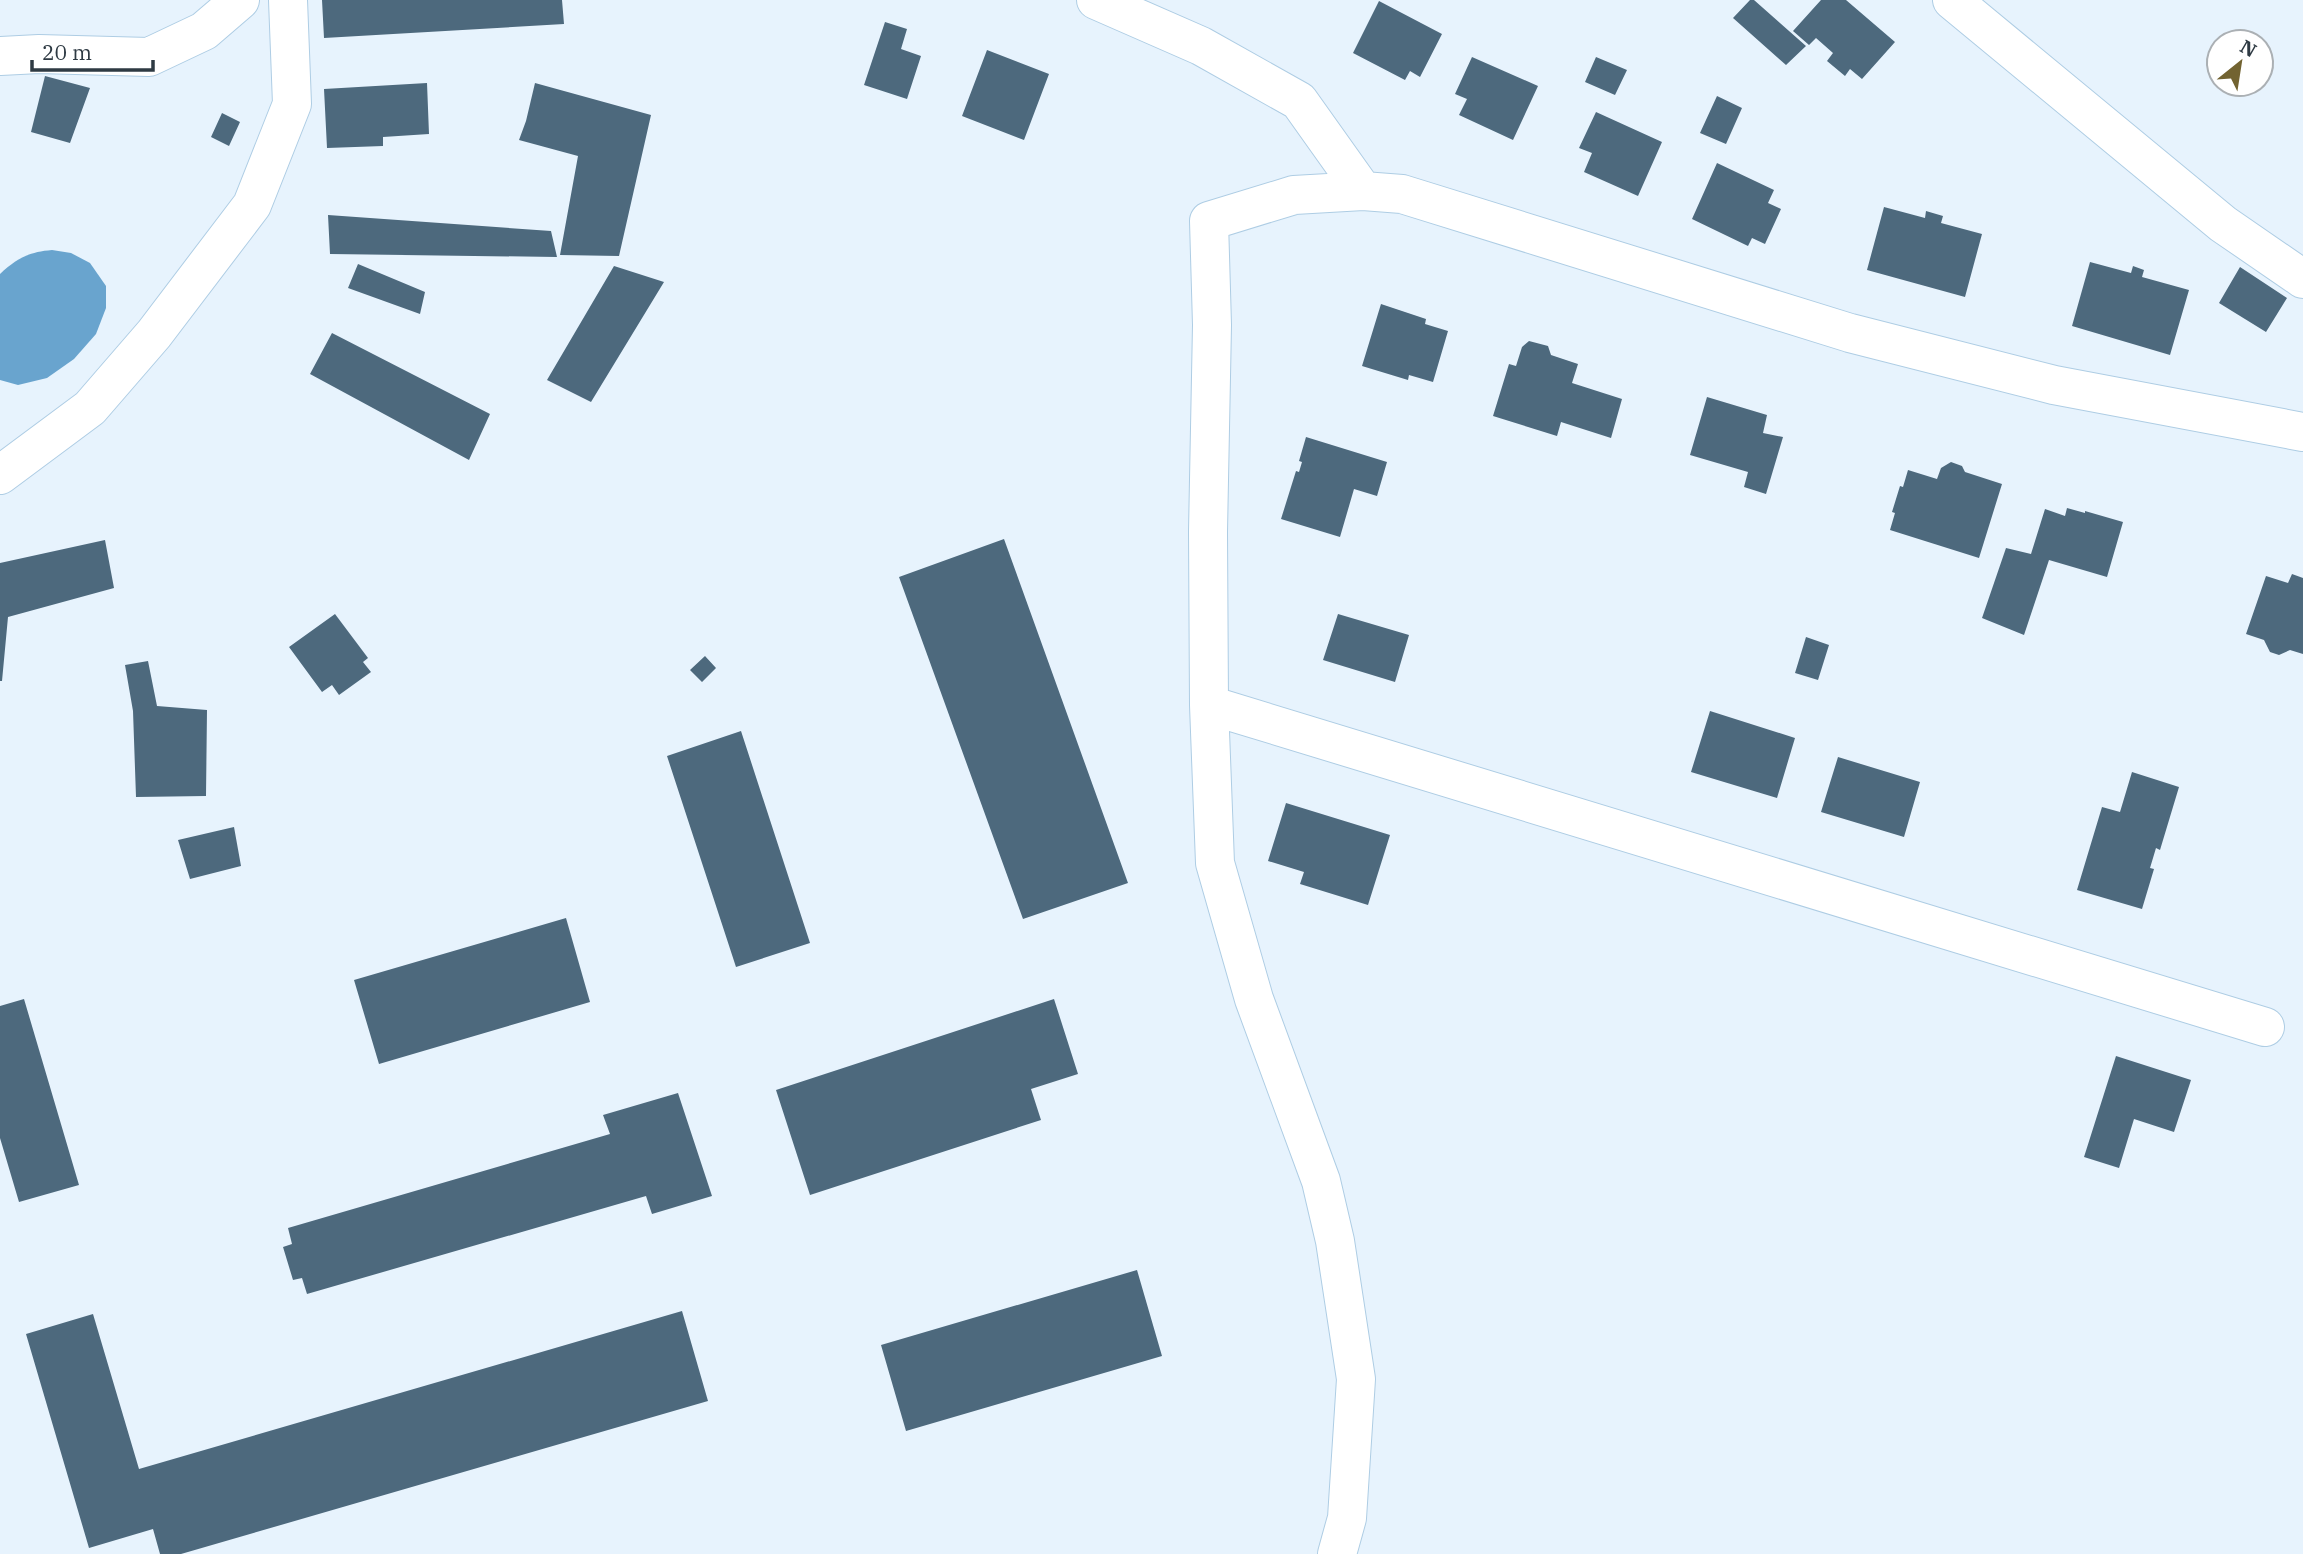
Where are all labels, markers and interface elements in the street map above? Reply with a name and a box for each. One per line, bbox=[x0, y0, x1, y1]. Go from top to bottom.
scale bar bbox=[32, 28, 152, 72]
north arrow bbox=[2205, 28, 2275, 98]
text: N bbox=[2236, 34, 2261, 62]
text: 20 m bbox=[42, 38, 92, 66]

